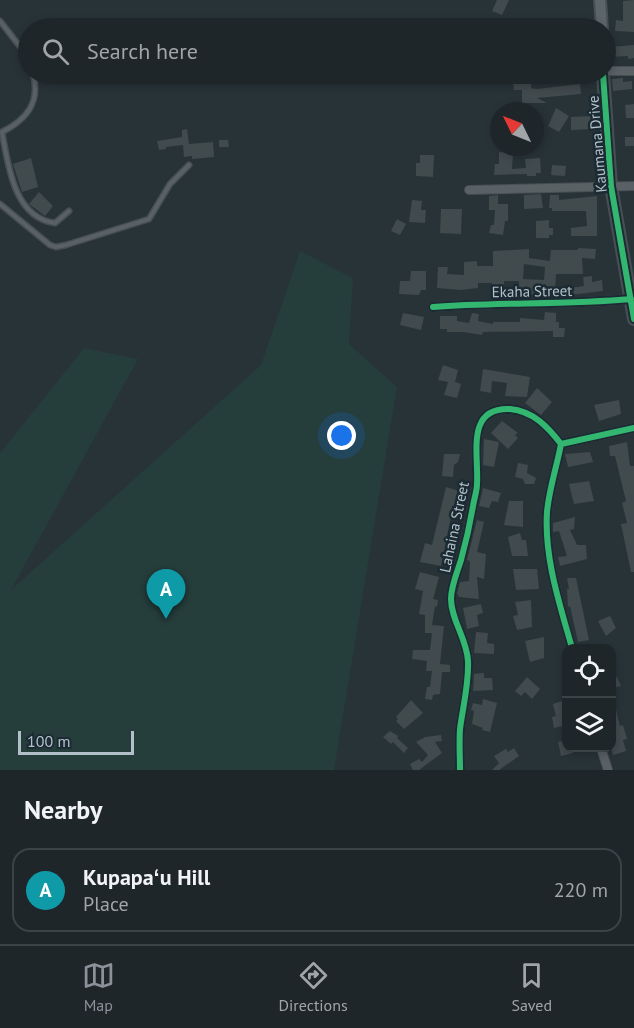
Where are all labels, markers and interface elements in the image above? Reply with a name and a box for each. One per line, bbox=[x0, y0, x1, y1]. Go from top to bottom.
search box bbox=[18, 18, 616, 84]
icon: search bbox=[39, 35, 72, 68]
text: Search here bbox=[87, 37, 198, 65]
street label: Kaumana Drive bbox=[583, 95, 611, 193]
north arrow bbox=[490, 102, 544, 156]
street label: Ekaha Street bbox=[492, 281, 572, 301]
your location bbox=[327, 421, 356, 450]
street label: Lahaina Street bbox=[435, 480, 473, 574]
pin: A bbox=[146, 570, 186, 619]
map controls bbox=[562, 644, 616, 752]
button: locate bbox=[562, 644, 616, 698]
button: layers bbox=[562, 698, 616, 752]
scale bar bbox=[18, 728, 134, 756]
text: 100 m bbox=[27, 731, 70, 751]
text: Nearby bbox=[24, 793, 102, 826]
text: Kupapaʻu Hill bbox=[83, 863, 210, 891]
text: A bbox=[39, 877, 52, 903]
text: 220 m bbox=[554, 877, 608, 903]
text: Place bbox=[83, 891, 129, 917]
tab: Map bbox=[82, 959, 115, 1015]
tab: Directions bbox=[279, 959, 348, 1015]
tab: Saved bbox=[511, 959, 552, 1015]

